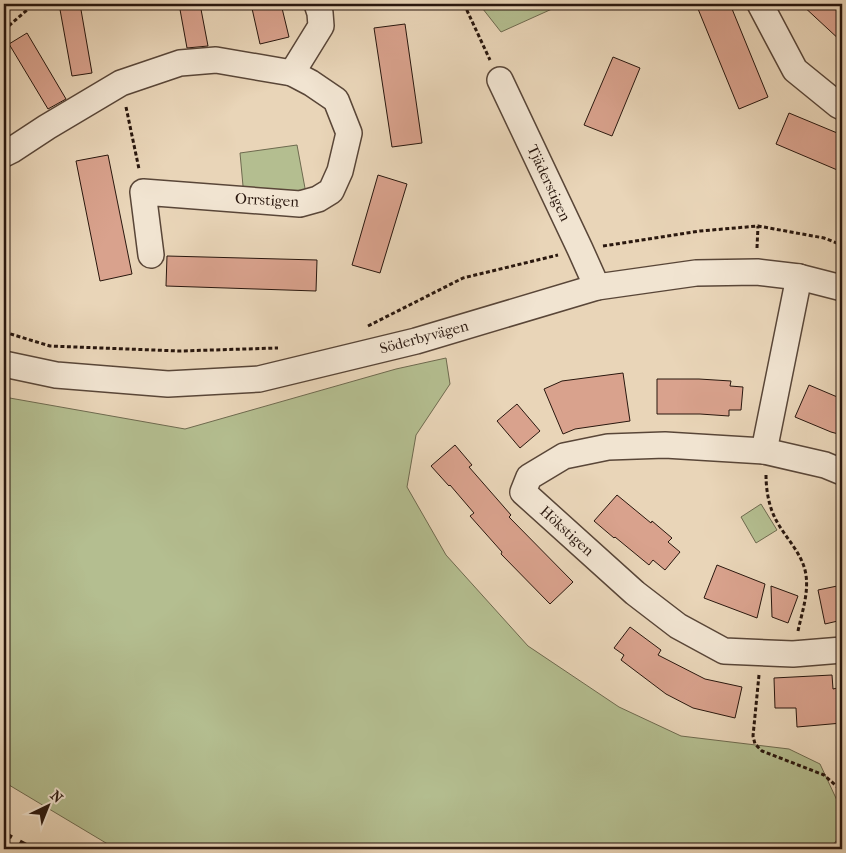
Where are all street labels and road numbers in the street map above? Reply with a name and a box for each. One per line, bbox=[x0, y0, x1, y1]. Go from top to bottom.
street label: Tjäderstigen bbox=[523, 142, 575, 224]
street label: Orrstigen bbox=[235, 189, 300, 211]
street label: Söderbyvägen bbox=[378, 316, 471, 357]
street label: Hökstigen bbox=[536, 502, 598, 560]

